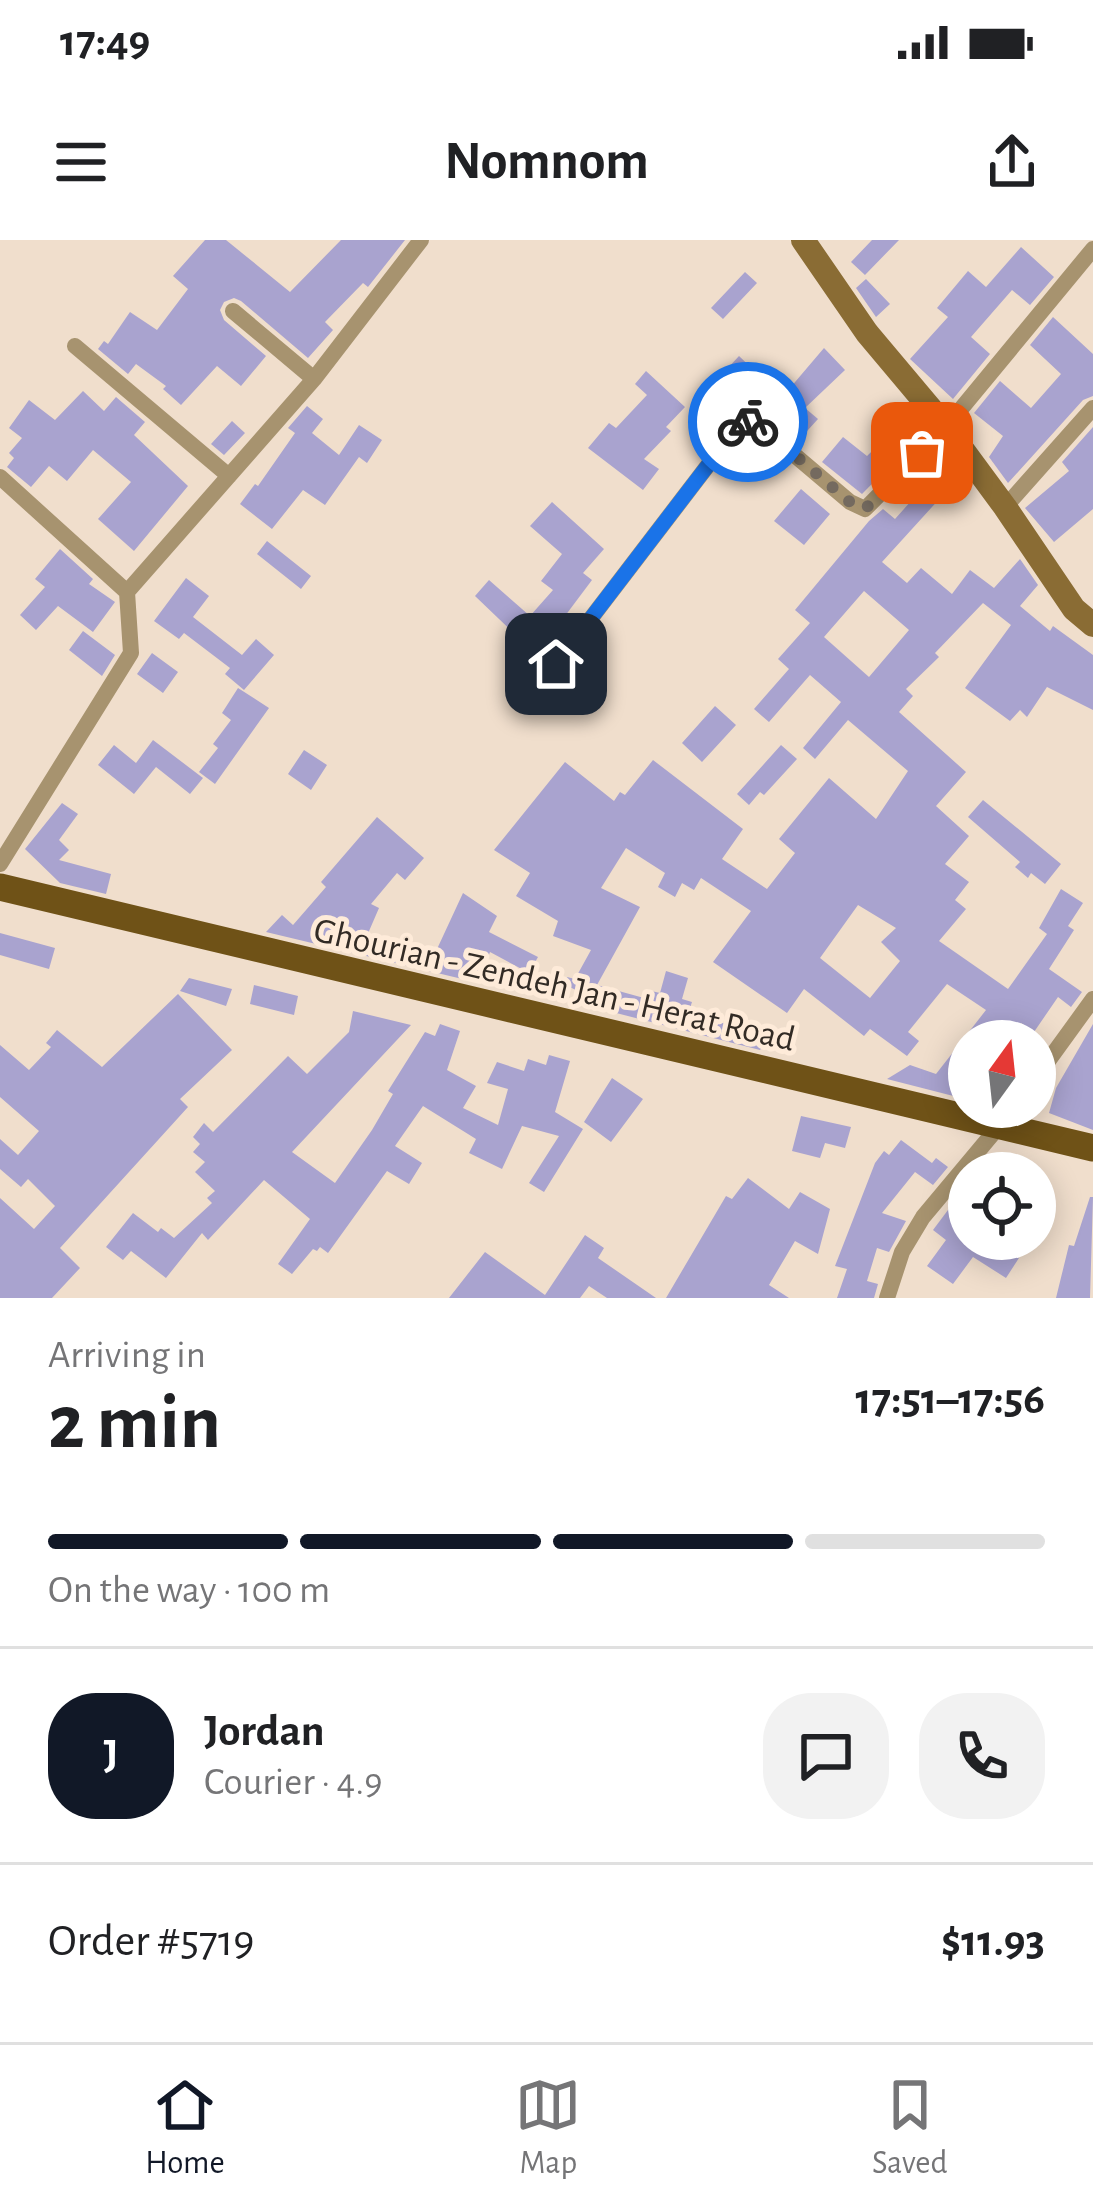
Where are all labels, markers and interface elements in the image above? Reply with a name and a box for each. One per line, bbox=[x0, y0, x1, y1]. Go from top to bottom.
text: 17:49 bbox=[60, 19, 150, 64]
icon: menu bbox=[48, 129, 114, 195]
icon: share bbox=[979, 129, 1045, 195]
text: Nomnom bbox=[444, 135, 649, 189]
courier bbox=[688, 362, 808, 482]
icon: bike bbox=[715, 389, 781, 455]
pin bbox=[871, 402, 973, 504]
icon: bag bbox=[889, 420, 955, 486]
pin bbox=[505, 613, 607, 715]
icon: home bbox=[523, 631, 589, 697]
street label: Ghourian - Zendeh Jan - Herat Road bbox=[311, 912, 799, 1058]
north arrow bbox=[948, 1020, 1056, 1128]
map controls bbox=[948, 1020, 1056, 1260]
button: locate bbox=[948, 1152, 1056, 1260]
text: Arriving in bbox=[48, 1336, 206, 1375]
text: 17:51–17:56 bbox=[856, 1377, 1045, 1422]
text: 2 min bbox=[48, 1385, 221, 1463]
text: On the way · 100 m bbox=[48, 1571, 330, 1610]
button: chat bbox=[763, 1693, 889, 1819]
button: phone bbox=[919, 1693, 1045, 1819]
text: Jordan bbox=[204, 1709, 325, 1754]
text: J bbox=[103, 1733, 119, 1778]
text: Courier · 4.9 bbox=[204, 1763, 383, 1802]
text: Order #5719 bbox=[48, 1919, 255, 1964]
text: $11.93 bbox=[941, 1919, 1045, 1964]
tab: Home bbox=[145, 2072, 225, 2184]
tab: Map bbox=[515, 2072, 581, 2184]
tab: Saved bbox=[872, 2072, 948, 2184]

